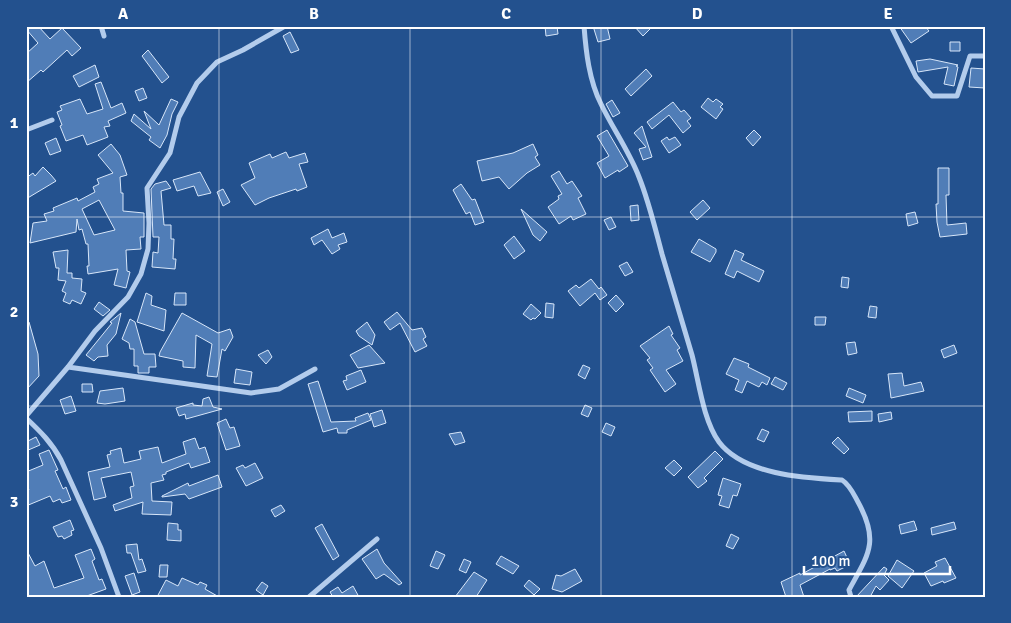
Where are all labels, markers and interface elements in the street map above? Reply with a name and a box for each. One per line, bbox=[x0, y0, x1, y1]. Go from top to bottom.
text: A bbox=[118, 4, 129, 24]
text: B bbox=[309, 4, 319, 24]
text: C bbox=[501, 4, 511, 24]
text: D bbox=[692, 4, 703, 24]
text: E bbox=[883, 4, 893, 24]
text: 1 bbox=[10, 113, 19, 133]
text: 2 bbox=[10, 302, 18, 322]
text: 3 bbox=[10, 492, 18, 512]
scale bar bbox=[804, 543, 950, 575]
text: 100 m bbox=[811, 552, 851, 570]

